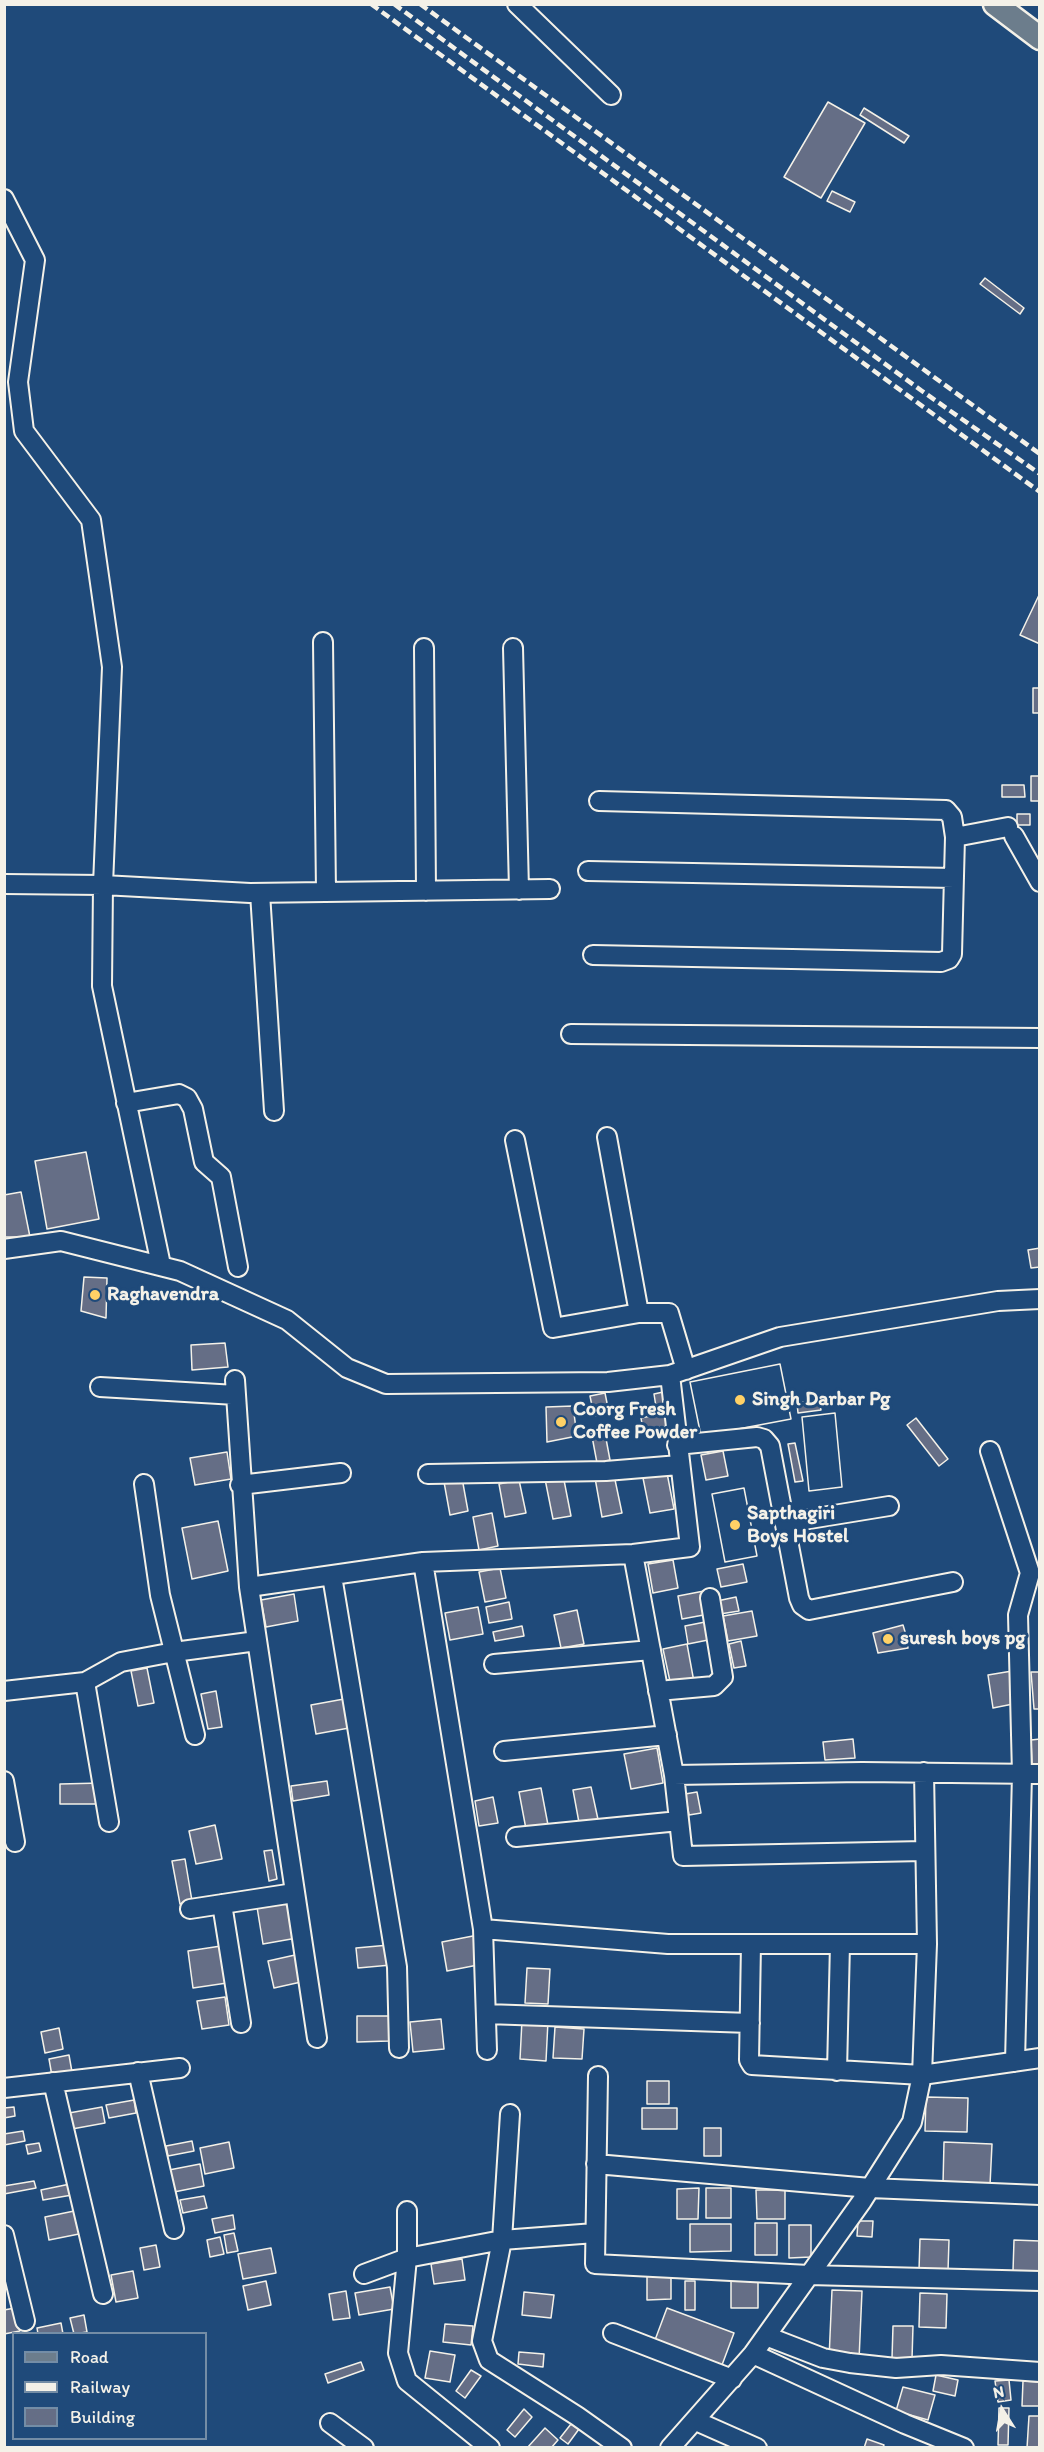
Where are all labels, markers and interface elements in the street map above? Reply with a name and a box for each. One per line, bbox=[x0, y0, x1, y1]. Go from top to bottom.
place label: Raghavendra bbox=[107, 1283, 219, 1307]
marker: Raghavendra bbox=[88, 1288, 102, 1302]
place label: Singh Darbar Pg bbox=[752, 1388, 890, 1412]
marker: Singh Darbar Pg bbox=[733, 1393, 747, 1407]
place label: Coorg Fresh Coffee Powder bbox=[573, 1398, 697, 1445]
marker: Coorg Fresh Coffee Powder bbox=[554, 1415, 568, 1429]
place label: Sapthagiri Boys Hostel bbox=[747, 1502, 849, 1549]
marker: Sapthagiri Boys Hostel bbox=[728, 1518, 742, 1532]
place label: suresh boys pg bbox=[900, 1627, 1026, 1651]
marker: suresh boys pg bbox=[881, 1632, 895, 1646]
legend bbox=[12, 2332, 207, 2440]
text: Road bbox=[70, 2346, 109, 2368]
text: Railway bbox=[70, 2376, 130, 2398]
north arrow bbox=[972, 2380, 1032, 2440]
text: N bbox=[991, 2381, 1006, 2402]
text: Building bbox=[70, 2406, 135, 2428]

